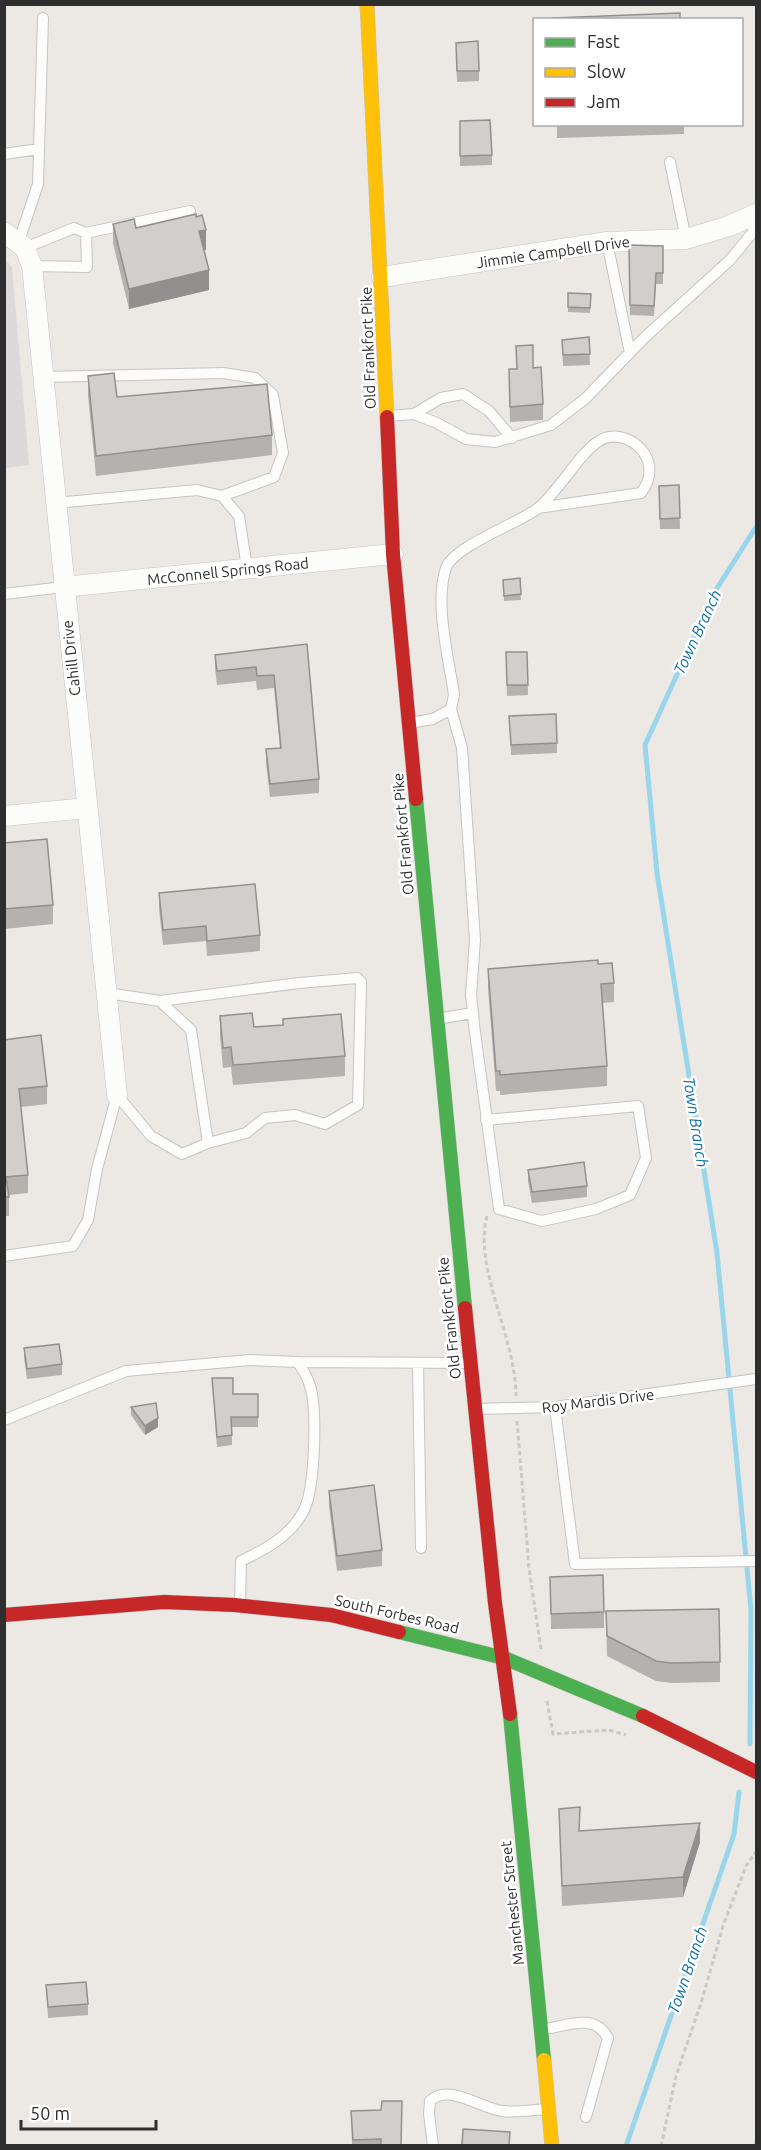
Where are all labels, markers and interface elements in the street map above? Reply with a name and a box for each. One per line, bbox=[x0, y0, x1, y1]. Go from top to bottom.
legend bbox=[533, 18, 743, 126]
text: Fast bbox=[587, 31, 620, 51]
text: Slow bbox=[587, 61, 626, 81]
text: Jam bbox=[587, 91, 621, 111]
street label: Jimmie Campbell Drive bbox=[475, 233, 631, 271]
street label: Old Frankfort Pike bbox=[357, 286, 379, 410]
street label: McConnell Springs Road bbox=[146, 554, 310, 588]
water label: Town Branch bbox=[670, 587, 724, 677]
street label: Cahill Drive bbox=[59, 619, 83, 697]
street label: Old Frankfort Pike bbox=[389, 772, 417, 896]
water label: Town Branch bbox=[680, 1076, 712, 1168]
street label: Old Frankfort Pike bbox=[434, 1256, 464, 1380]
street label: Roy Mardis Drive bbox=[541, 1386, 655, 1416]
street label: South Forbes Road bbox=[333, 1591, 461, 1637]
street label: Manchester Street bbox=[497, 1840, 527, 1966]
water label: Town Branch bbox=[664, 1924, 710, 2016]
scale bar bbox=[21, 2093, 156, 2131]
text: 50 m bbox=[30, 2103, 70, 2123]

